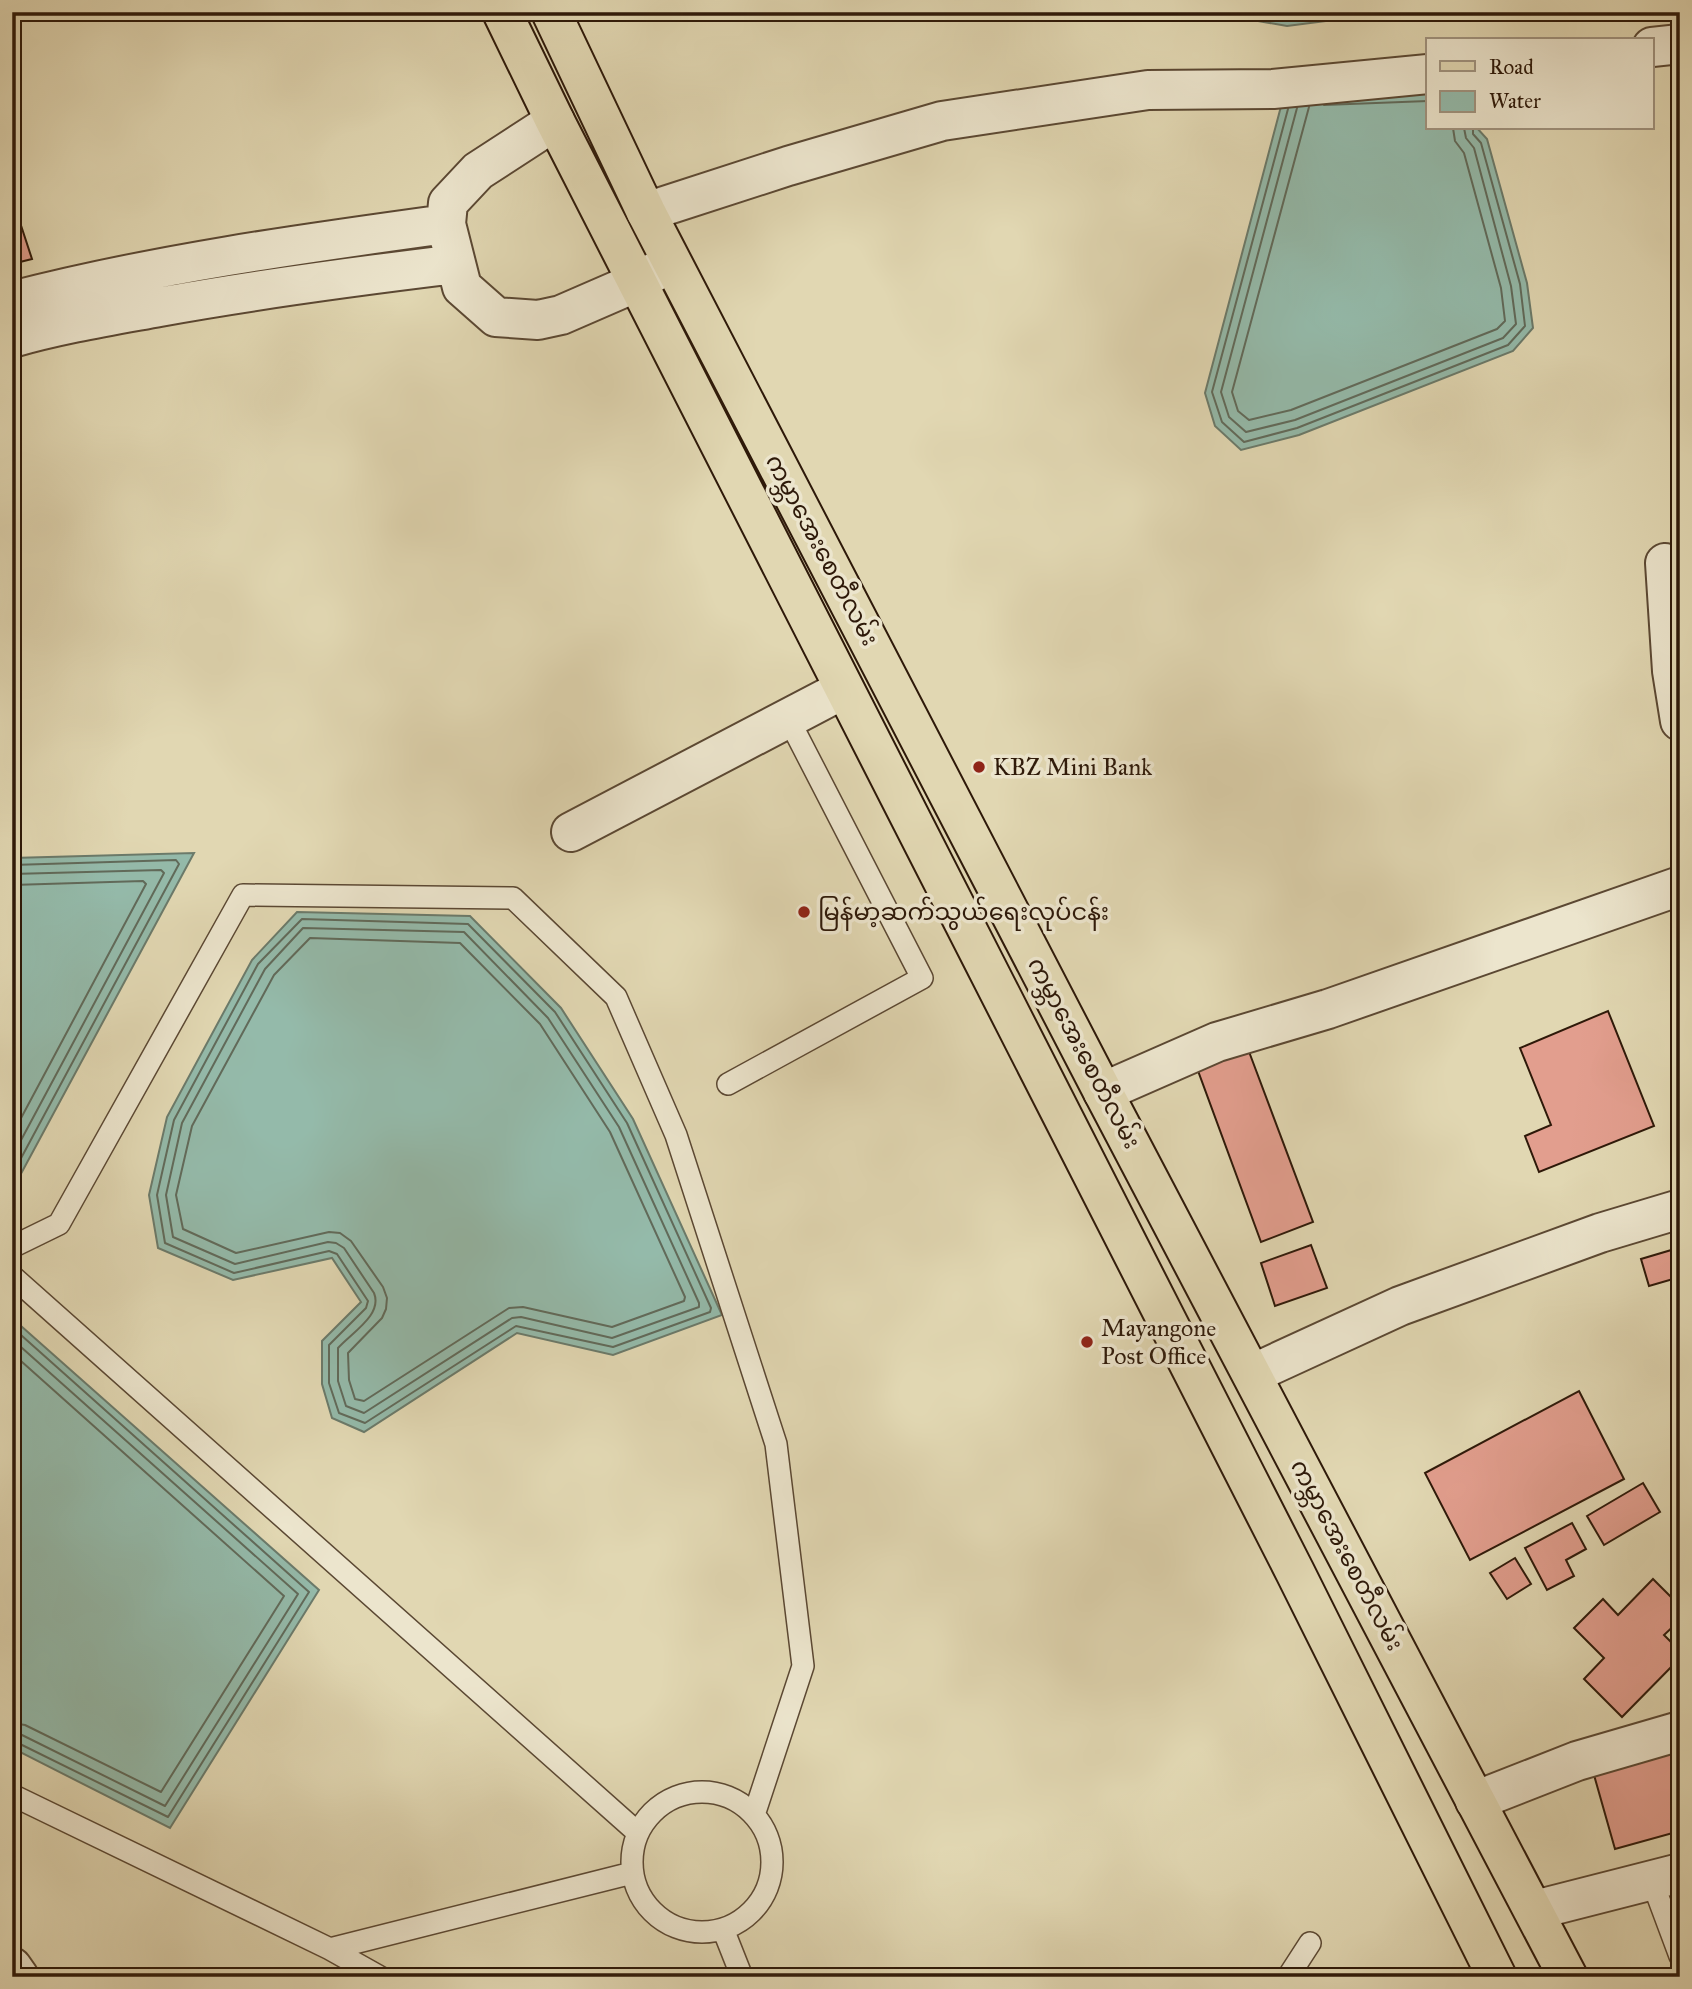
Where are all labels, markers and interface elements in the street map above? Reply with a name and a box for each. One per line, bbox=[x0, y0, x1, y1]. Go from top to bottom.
legend bbox=[1426, 38, 1654, 130]
text: Road bbox=[1489, 54, 1534, 80]
text: Water bbox=[1489, 88, 1541, 114]
street label: ကမ္ဘာအေးစေတီလမ်း bbox=[755, 449, 886, 653]
place label: KBZ Mini Bank bbox=[993, 752, 1153, 782]
marker: KBZ Mini Bank bbox=[971, 759, 987, 775]
place label: မြန်မာ့ဆက်သွယ်ရေးလုပ်ငန်း bbox=[818, 896, 1109, 931]
marker: မြန်မာ့ဆက်သွယ်ရေးလုပ်ငန်း bbox=[796, 904, 812, 920]
street label: ကမ္ဘာအေးစေတီလမ်း bbox=[1017, 952, 1148, 1156]
place label: Mayangone Post Office bbox=[1101, 1313, 1216, 1371]
marker: Mayangone Post Office bbox=[1079, 1334, 1095, 1350]
street label: ကမ္ဘာအေးစေတီလမ်း bbox=[1280, 1454, 1411, 1658]

